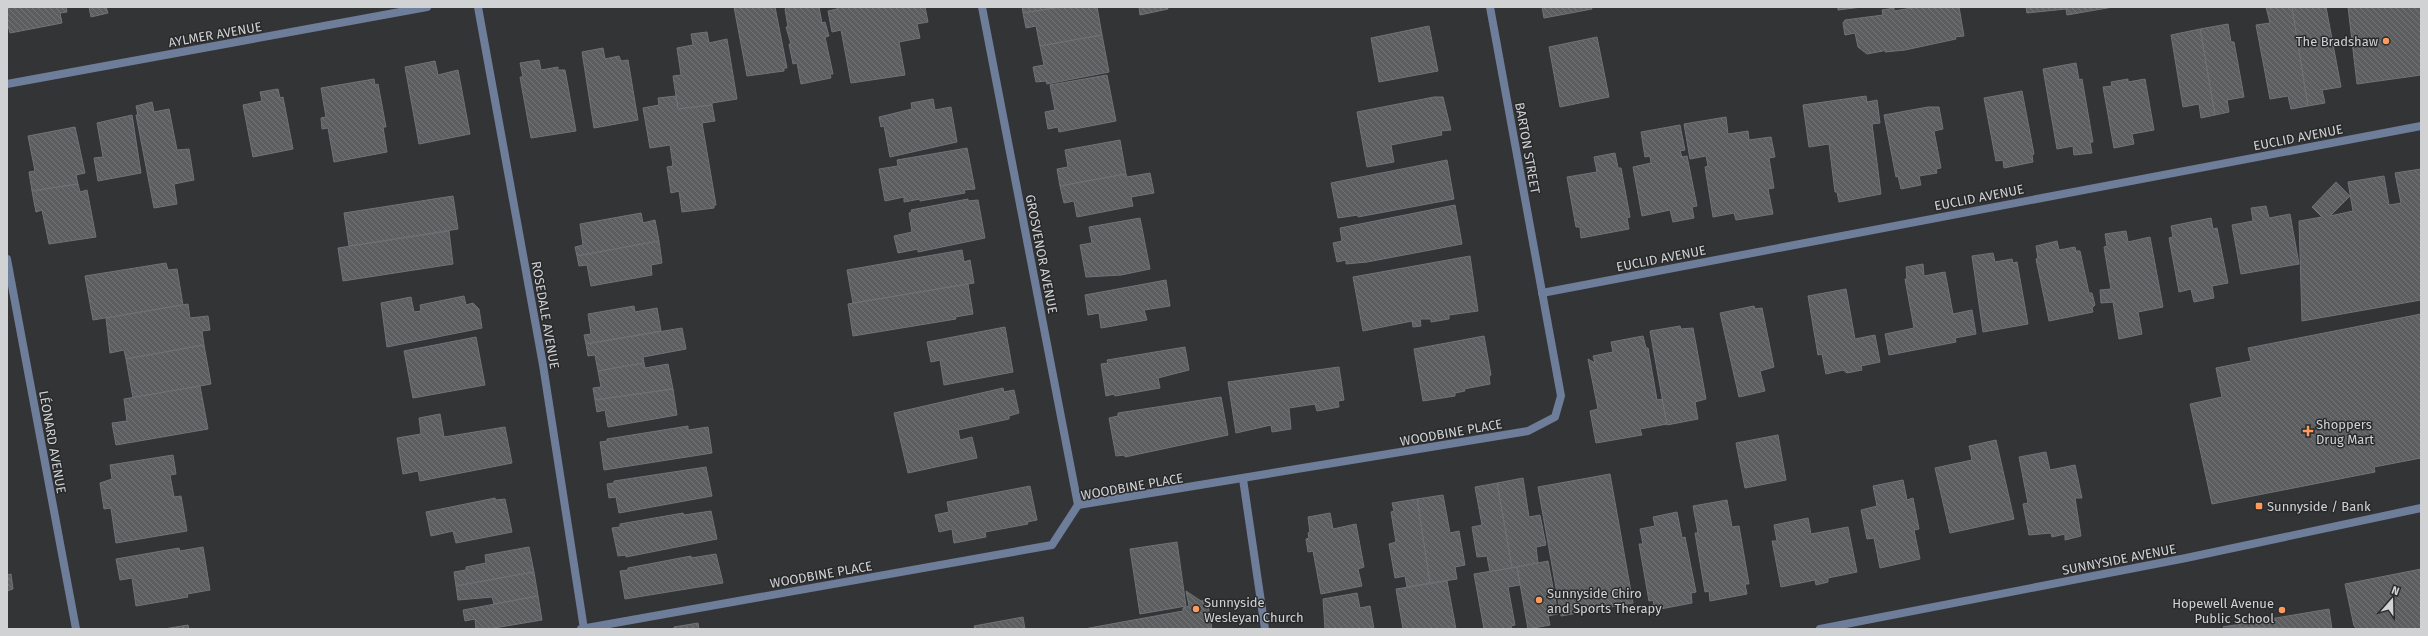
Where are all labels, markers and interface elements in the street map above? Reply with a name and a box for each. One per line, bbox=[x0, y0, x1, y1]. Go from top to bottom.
street label: AYLMER AVENUE bbox=[167, 19, 263, 50]
place label: The Bradshaw bbox=[2296, 34, 2379, 49]
marker: The Bradshaw bbox=[2381, 36, 2391, 46]
street label: BARTON STREET bbox=[1512, 101, 1543, 195]
street label: EUCLID AVENUE bbox=[2252, 121, 2344, 154]
street label: EUCLID AVENUE bbox=[1933, 181, 2025, 214]
street label: GROSVENOR AVENUE bbox=[1023, 193, 1060, 315]
street label: EUCLID AVENUE bbox=[1615, 242, 1707, 275]
street label: ROSEDALE AVENUE bbox=[529, 260, 562, 370]
street label: LÉONARD AVENUE bbox=[36, 389, 69, 495]
street label: WOODBINE PLACE bbox=[1399, 416, 1503, 449]
place label: Shoppers Drug Mart bbox=[2316, 417, 2374, 447]
marker: Shoppers Drug Mart bbox=[2303, 426, 2313, 436]
street label: WOODBINE PLACE bbox=[1080, 470, 1184, 503]
place label: Sunnyside / Bank bbox=[2267, 499, 2371, 514]
marker: Sunnyside / Bank bbox=[2254, 501, 2264, 511]
street label: SUNNYSIDE AVENUE bbox=[2061, 541, 2177, 578]
street label: WOODBINE PLACE bbox=[769, 558, 873, 591]
north arrow bbox=[2372, 580, 2412, 620]
text: N bbox=[2390, 584, 2401, 598]
place label: Sunnyside Chiro and Sports Therapy bbox=[1547, 586, 1662, 616]
place label: Sunnyside Wesleyan Church bbox=[1204, 595, 1304, 625]
marker: Sunnyside Chiro and Sports Therapy bbox=[1534, 595, 1544, 605]
place label: Hopewell Avenue Public School bbox=[2172, 596, 2274, 626]
marker: Sunnyside Wesleyan Church bbox=[1191, 604, 1201, 614]
marker: Hopewell Avenue Public School bbox=[2277, 605, 2287, 615]

